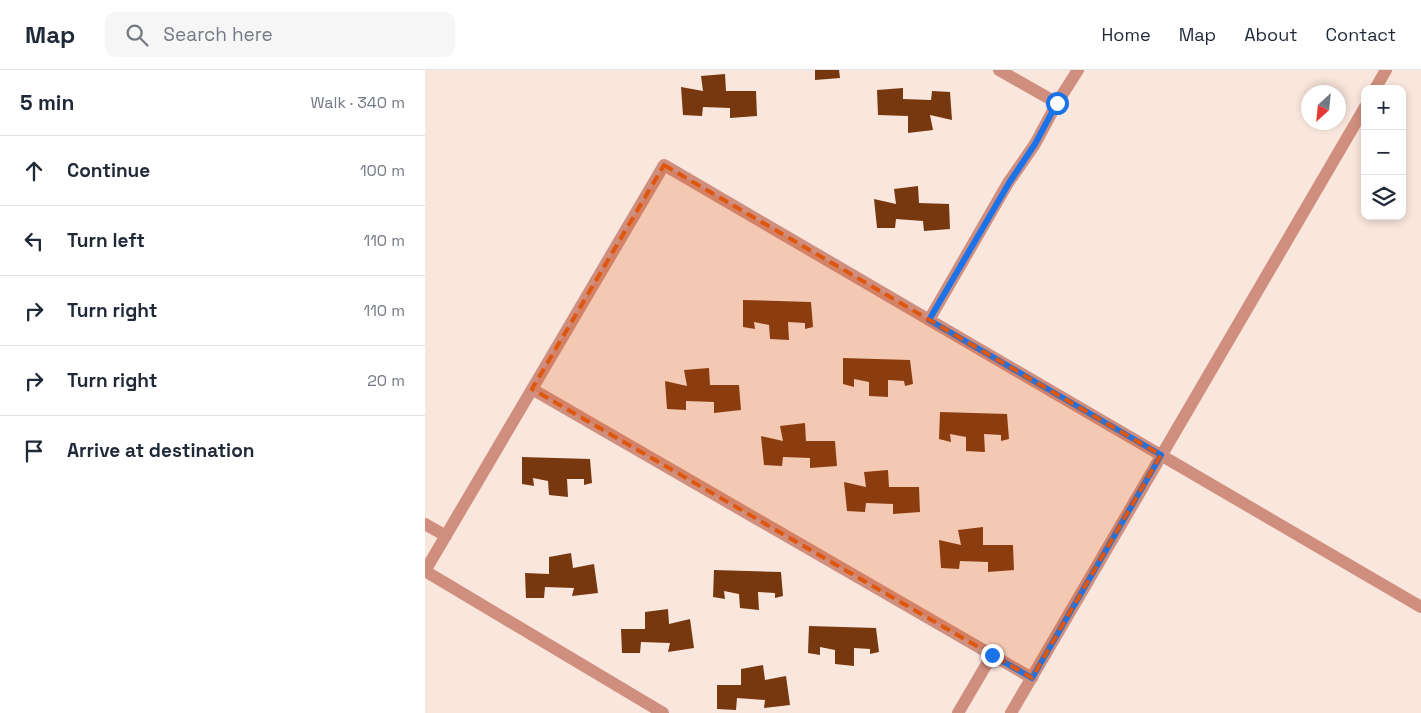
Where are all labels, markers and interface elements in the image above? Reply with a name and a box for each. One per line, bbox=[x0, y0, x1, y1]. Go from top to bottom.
search box bbox=[105, 12, 455, 57]
text: Map bbox=[25, 19, 75, 50]
icon: search bbox=[123, 21, 151, 49]
text: Search here bbox=[163, 22, 273, 47]
text: Home bbox=[1102, 23, 1151, 46]
text: Map bbox=[1179, 23, 1216, 46]
text: About bbox=[1244, 23, 1298, 46]
text: Contact bbox=[1326, 23, 1396, 46]
north arrow bbox=[1301, 85, 1346, 130]
map controls bbox=[1361, 85, 1406, 220]
button: + bbox=[1361, 85, 1406, 130]
text: 5 min bbox=[20, 89, 74, 116]
text: Walk · 340 m bbox=[310, 92, 405, 113]
route start bbox=[1046, 92, 1069, 115]
button: − bbox=[1361, 130, 1406, 175]
icon: ahead bbox=[20, 157, 48, 185]
text: Continue bbox=[67, 158, 150, 183]
text: 100 m bbox=[360, 160, 405, 181]
button: layers bbox=[1361, 175, 1406, 220]
icon: left bbox=[20, 227, 48, 255]
text: Turn left bbox=[67, 228, 145, 253]
text: 110 m bbox=[363, 230, 405, 251]
icon: right bbox=[20, 297, 48, 325]
text: Turn right bbox=[67, 298, 157, 323]
text: 110 m bbox=[363, 300, 405, 321]
icon: right bbox=[20, 367, 48, 395]
text: Turn right bbox=[67, 368, 157, 393]
text: 20 m bbox=[367, 370, 405, 391]
icon: arrive bbox=[20, 437, 48, 465]
text: Arrive at destination bbox=[67, 438, 255, 463]
route end bbox=[981, 644, 1004, 667]

